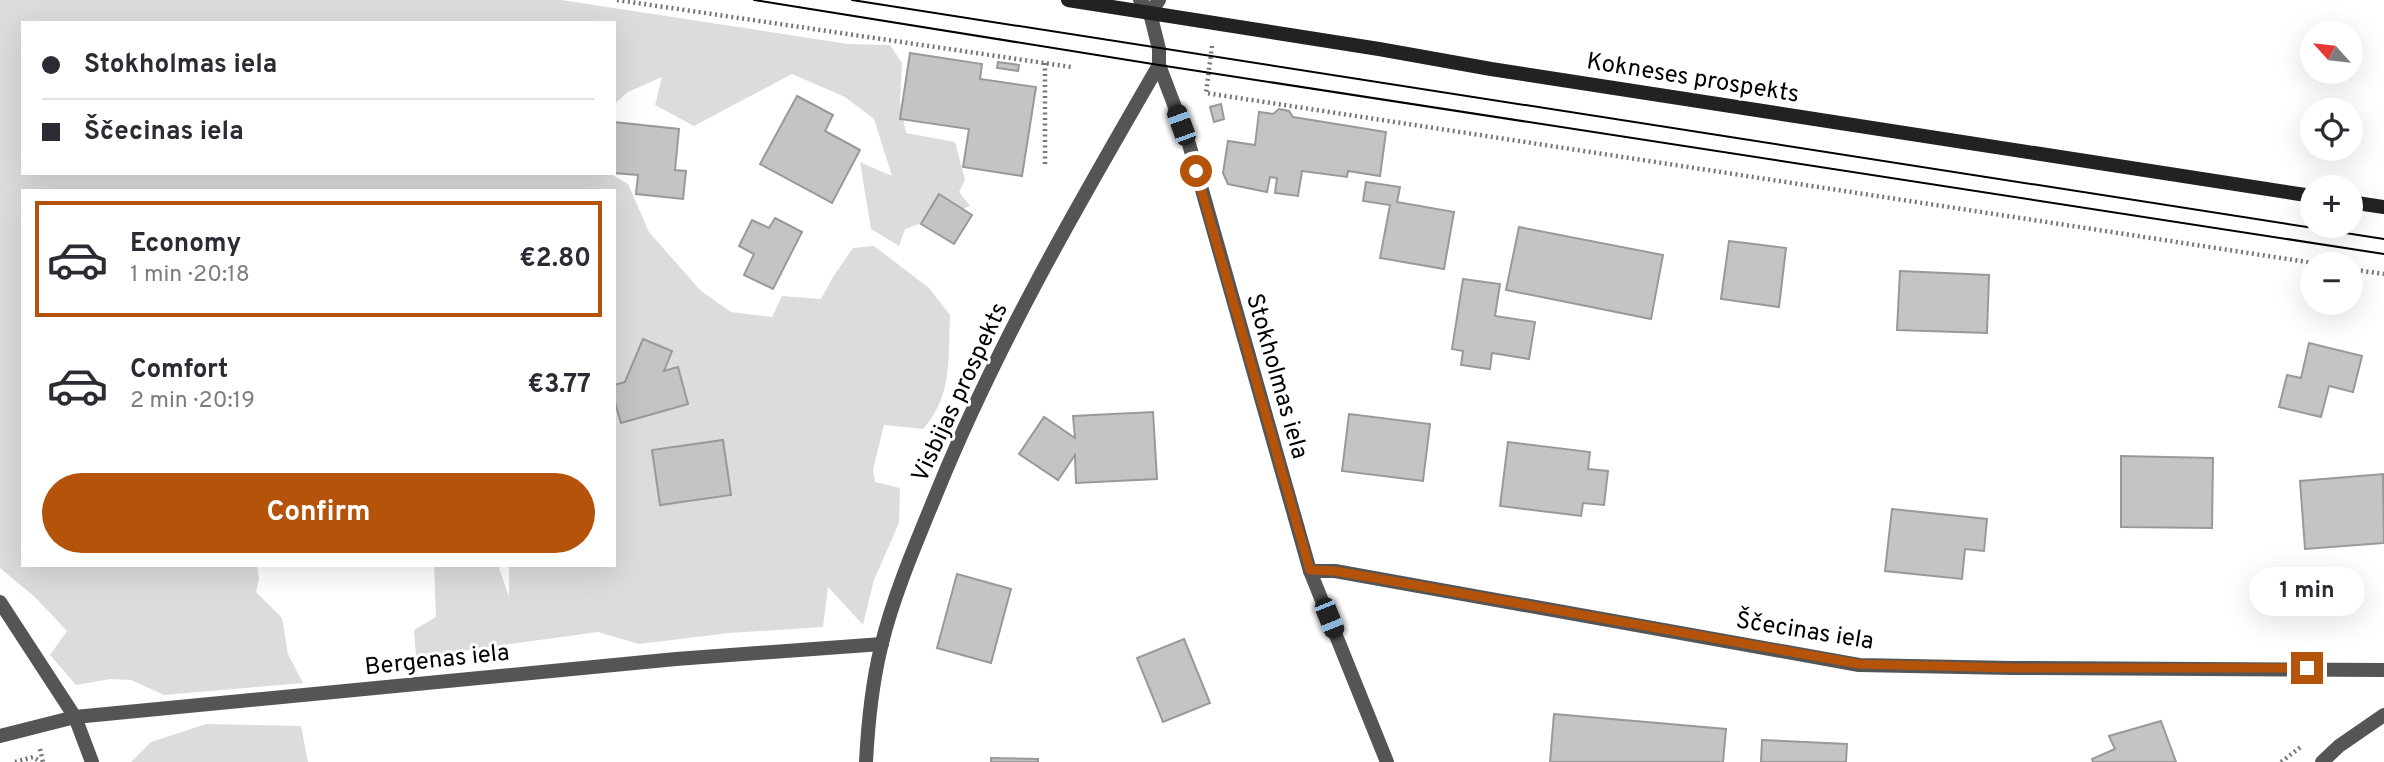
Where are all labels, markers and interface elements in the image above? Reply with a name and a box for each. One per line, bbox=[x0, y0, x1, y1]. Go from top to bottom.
north arrow bbox=[2300, 21, 2362, 84]
map controls bbox=[2300, 21, 2363, 315]
street label: Kokneses prospekts bbox=[1584, 47, 1801, 111]
text: Stokholmas iela bbox=[84, 49, 277, 82]
button: locate bbox=[2300, 98, 2363, 161]
car bbox=[1164, 102, 1199, 148]
text: Ščecinas iela bbox=[84, 116, 244, 149]
route start bbox=[1180, 155, 1212, 187]
button: + bbox=[2300, 175, 2363, 238]
icon: car bbox=[46, 228, 109, 291]
text: Economy bbox=[130, 228, 241, 261]
text: €2.80 bbox=[519, 243, 591, 276]
button: − bbox=[2300, 252, 2363, 315]
text: 1 min · 20:18 bbox=[130, 261, 250, 290]
street label: Stokholmas iela bbox=[1238, 290, 1314, 463]
street label: Visbijas prospekts bbox=[906, 298, 1016, 488]
icon: car bbox=[46, 354, 109, 417]
text: Comfort bbox=[130, 354, 228, 387]
text: €3.77 bbox=[528, 369, 591, 402]
text: 2 min · 20:19 bbox=[130, 387, 255, 416]
button: Confirm bbox=[42, 473, 595, 553]
callout: 1 min bbox=[2249, 566, 2365, 616]
text: 1 min bbox=[2279, 577, 2335, 606]
car bbox=[1312, 595, 1347, 641]
street label: Ščecinas iela bbox=[1734, 604, 1876, 658]
street label: Bergenas iela bbox=[363, 638, 511, 684]
route end bbox=[2291, 652, 2323, 684]

